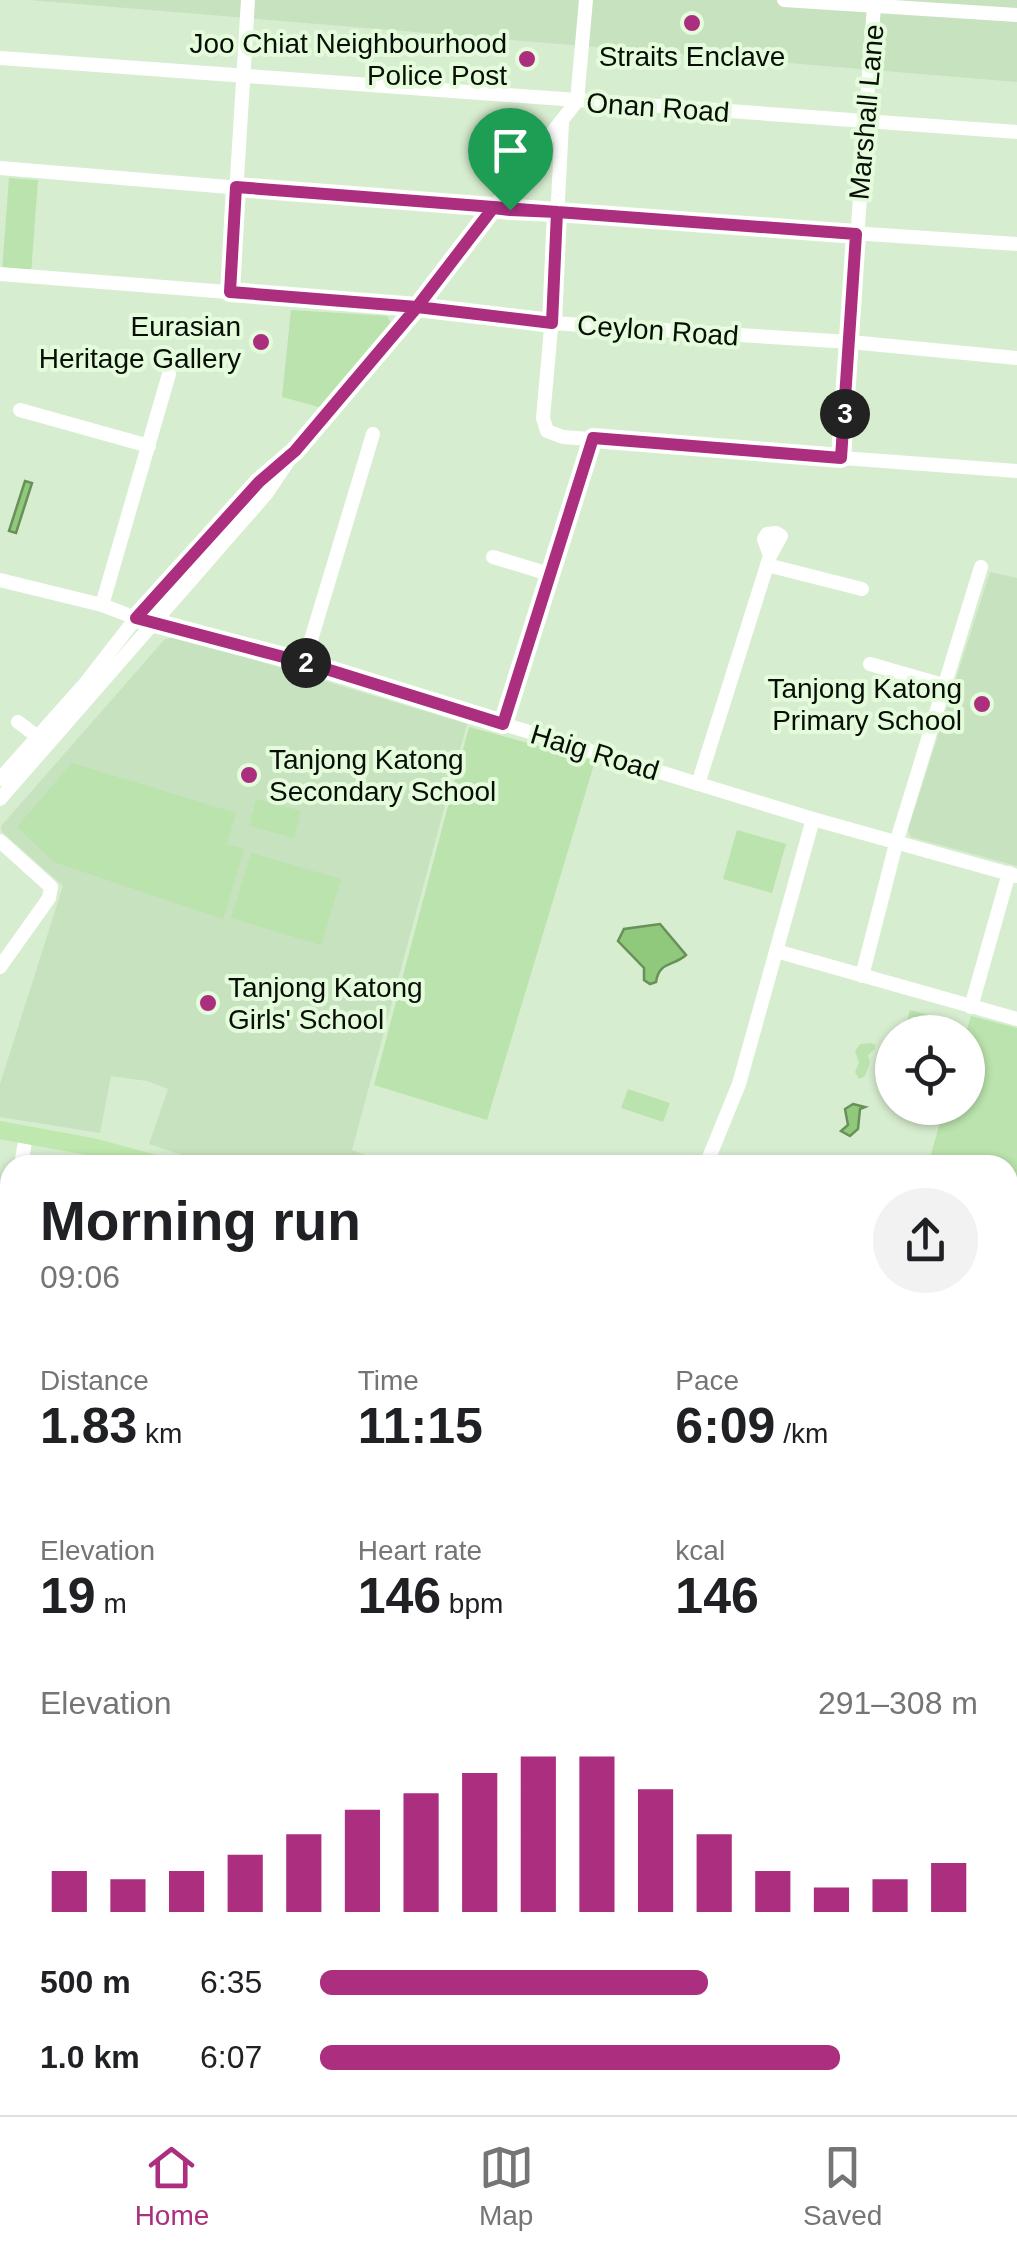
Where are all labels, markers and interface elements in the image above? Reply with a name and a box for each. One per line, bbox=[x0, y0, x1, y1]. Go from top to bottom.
marker: Straits Enclave bbox=[681, 12, 703, 34]
street label: Marshall Lane bbox=[843, 23, 890, 201]
place label: Joo Chiat Neighbourhood Police Post bbox=[189, 28, 507, 91]
place label: Straits Enclave bbox=[599, 41, 785, 72]
marker: Joo Chiat Neighbourhood Police Post bbox=[516, 48, 538, 70]
street label: Onan Road bbox=[585, 87, 730, 128]
pin bbox=[468, 108, 553, 211]
icon: arrive bbox=[483, 123, 538, 178]
street label: Ceylon Road bbox=[576, 309, 740, 352]
place label: Eurasian Heritage Gallery bbox=[39, 311, 241, 374]
marker: Eurasian Heritage Gallery bbox=[250, 331, 272, 353]
pin: 3 bbox=[820, 389, 870, 439]
text: 3 bbox=[837, 398, 853, 429]
pin: 2 bbox=[281, 638, 331, 688]
text: 2 bbox=[298, 647, 314, 678]
place label: Tanjong Katong Primary School bbox=[767, 673, 962, 736]
marker: Tanjong Katong Primary School bbox=[971, 693, 993, 715]
street label: Haig Road bbox=[527, 718, 663, 787]
place label: Tanjong Katong Secondary School bbox=[269, 744, 496, 807]
marker: Tanjong Katong Secondary School bbox=[238, 764, 260, 786]
place label: Tanjong Katong Girls' School bbox=[228, 972, 423, 1035]
marker: Tanjong Katong Girls' School bbox=[197, 992, 219, 1014]
map controls bbox=[875, 1015, 985, 1125]
button: locate bbox=[875, 1015, 985, 1125]
button: share bbox=[873, 1188, 978, 1293]
text: Morning run bbox=[40, 1190, 361, 1252]
text: 09:06 bbox=[40, 1259, 120, 1295]
text: Distance bbox=[40, 1365, 149, 1396]
text: Time bbox=[358, 1365, 419, 1396]
text: Pace bbox=[675, 1365, 739, 1396]
text: 1.83 bbox=[40, 1398, 137, 1454]
text: 11:15 bbox=[358, 1398, 483, 1454]
text: 6:09 bbox=[675, 1398, 775, 1454]
text: km bbox=[137, 1418, 182, 1449]
text: /km bbox=[775, 1418, 828, 1449]
text: Elevation bbox=[40, 1535, 155, 1566]
text: Heart rate bbox=[358, 1535, 482, 1566]
text: kcal bbox=[675, 1535, 725, 1566]
text: 19 bbox=[40, 1568, 96, 1624]
text: 146 bbox=[358, 1568, 441, 1624]
text: 146 bbox=[675, 1568, 759, 1624]
text: m bbox=[96, 1588, 127, 1619]
text: bpm bbox=[441, 1588, 503, 1619]
text: Elevation bbox=[40, 1685, 172, 1721]
text: 291–308 m bbox=[818, 1685, 978, 1721]
text: 500 m bbox=[40, 1964, 131, 2000]
text: 6:35 bbox=[200, 1964, 262, 2000]
text: 1.0 km bbox=[40, 2039, 140, 2075]
text: 6:07 bbox=[200, 2039, 262, 2075]
tab: Home bbox=[135, 2140, 209, 2232]
tab: Map bbox=[479, 2140, 534, 2232]
tab: Saved bbox=[803, 2140, 882, 2232]

